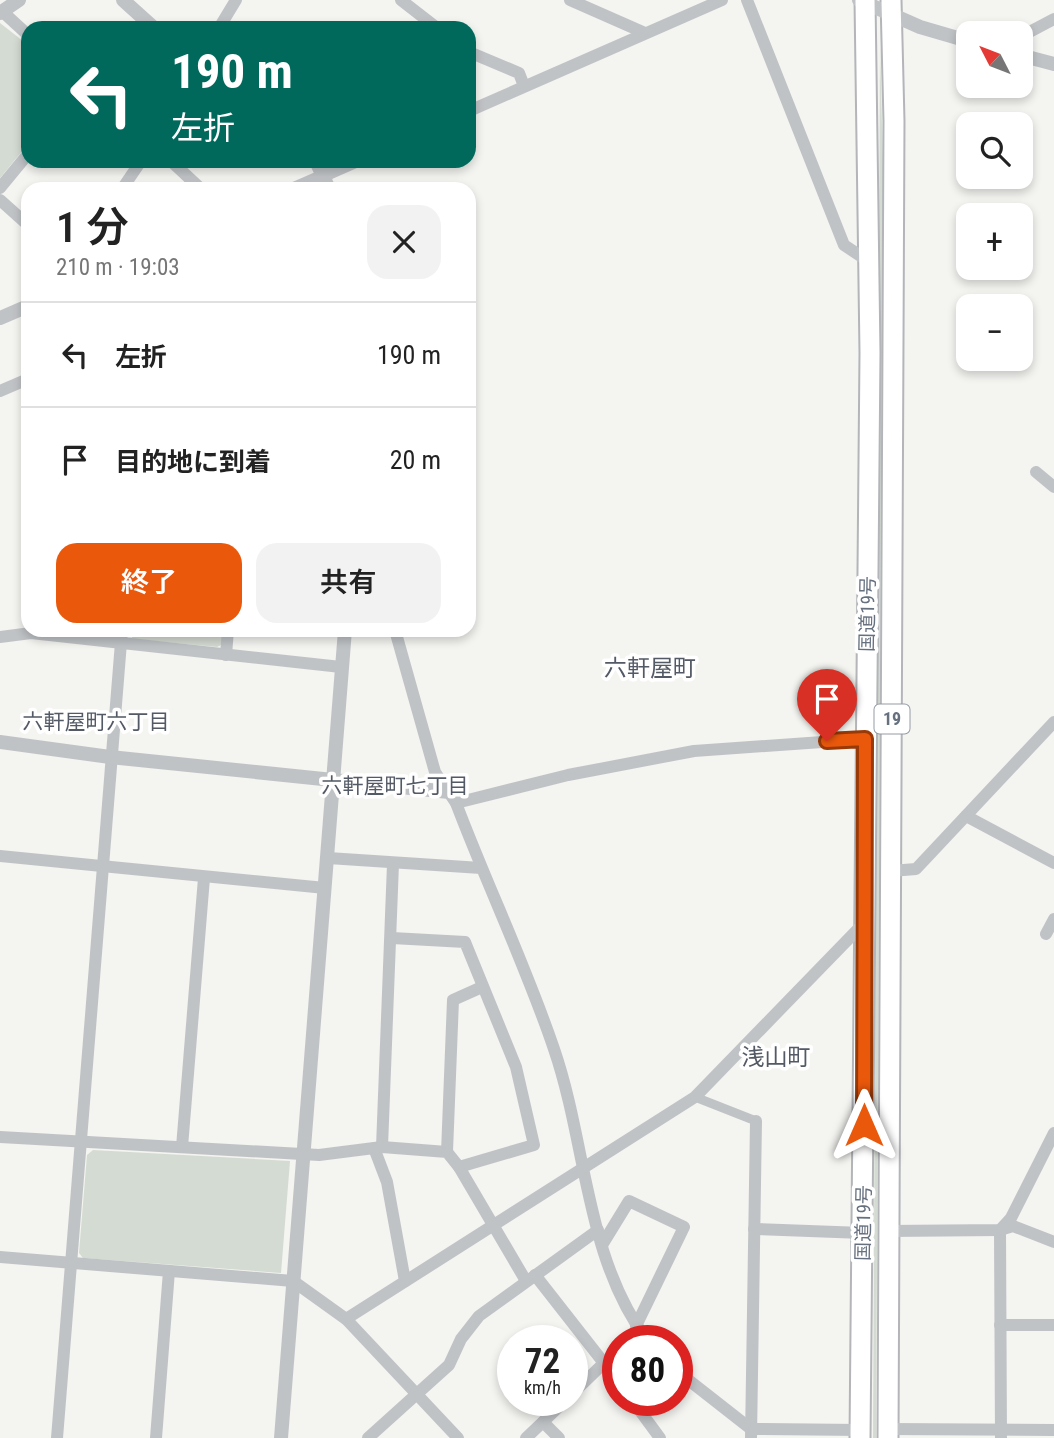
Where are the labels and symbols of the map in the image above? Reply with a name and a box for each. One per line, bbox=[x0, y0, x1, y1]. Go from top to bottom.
north arrow bbox=[956, 21, 1032, 98]
street label: 国道19号 bbox=[855, 576, 880, 652]
district label: 六軒屋町 bbox=[604, 655, 696, 682]
pin bbox=[797, 669, 857, 741]
road number: 19 bbox=[874, 704, 910, 734]
district label: 六軒屋町六丁目 bbox=[23, 710, 170, 734]
district label: 六軒屋町七丁目 bbox=[322, 774, 469, 798]
district label: 浅山町 bbox=[742, 1044, 811, 1071]
position arrow bbox=[827, 1088, 901, 1162]
street label: 国道19号 bbox=[851, 1185, 876, 1261]
speed limit sign: 80 bbox=[602, 1325, 693, 1416]

